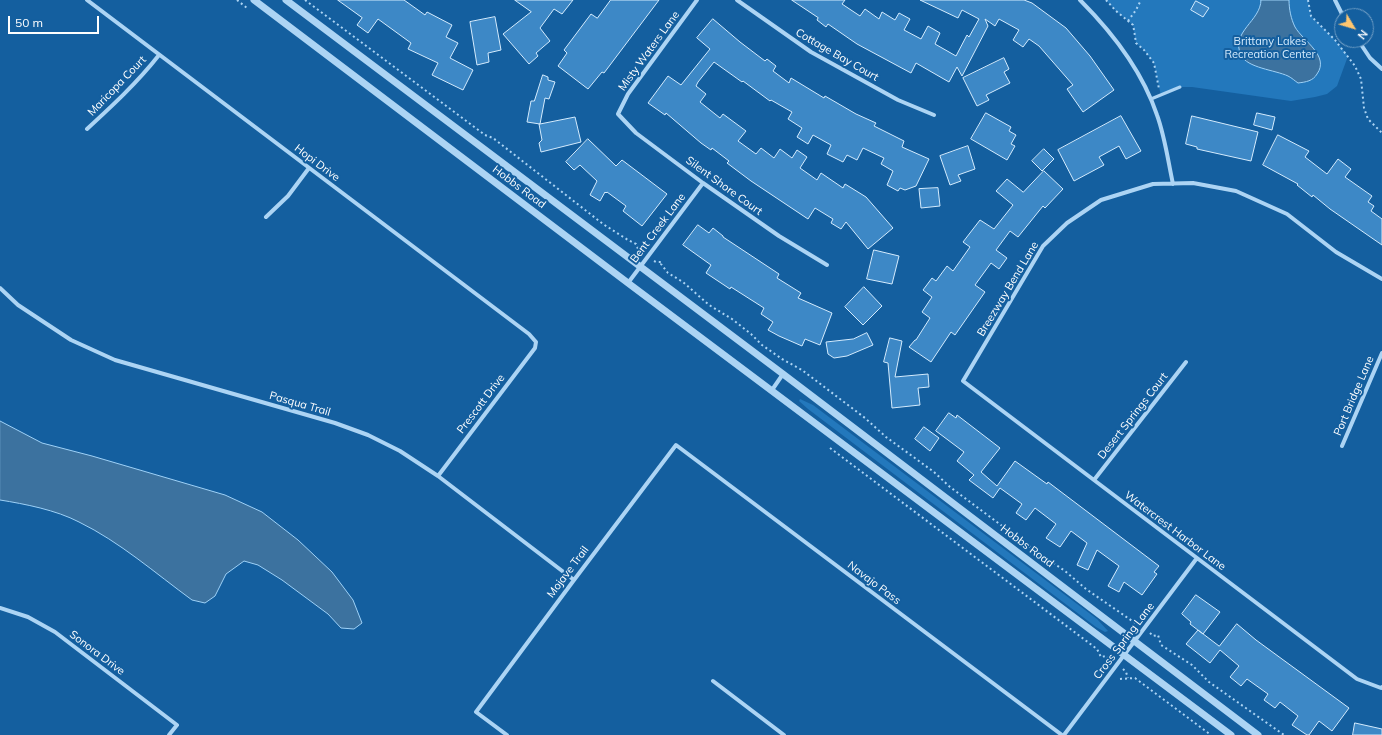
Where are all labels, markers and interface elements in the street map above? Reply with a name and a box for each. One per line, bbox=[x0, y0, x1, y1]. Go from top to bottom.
scale bar bbox=[10, 8, 101, 34]
north arrow bbox=[1334, 8, 1374, 48]
street label: Misty Waters Lane bbox=[616, 9, 682, 93]
text: 50 m bbox=[15, 15, 43, 30]
street label: Cottage Bay Court bbox=[793, 26, 881, 84]
text: N bbox=[1355, 27, 1371, 42]
park label: Brittany Lakes Recreation Center bbox=[1225, 35, 1315, 61]
street label: Maricopa Court bbox=[85, 53, 149, 119]
street label: Hopi Drive bbox=[292, 142, 342, 184]
street label: Silent Shore Court bbox=[683, 154, 765, 218]
street label: Hobbs Road bbox=[490, 163, 548, 211]
street label: Bent Creek Lane bbox=[628, 191, 688, 265]
street label: Breezway Bend Lane bbox=[975, 239, 1041, 339]
street label: Port Bridge Lane bbox=[1331, 354, 1377, 438]
street label: Desert Springs Court bbox=[1095, 370, 1171, 462]
street label: Prescott Drive bbox=[454, 372, 508, 436]
street label: Pasqua Trail bbox=[268, 389, 332, 419]
street label: Watercrest Harbor Lane bbox=[1122, 489, 1228, 573]
street label: Hobbs Road bbox=[998, 522, 1056, 570]
street label: Mojave Trail bbox=[544, 544, 592, 600]
street label: Navajo Pass bbox=[845, 559, 903, 607]
street label: Cross Spring Lane bbox=[1091, 600, 1157, 682]
street label: Sonora Drive bbox=[67, 628, 127, 678]

